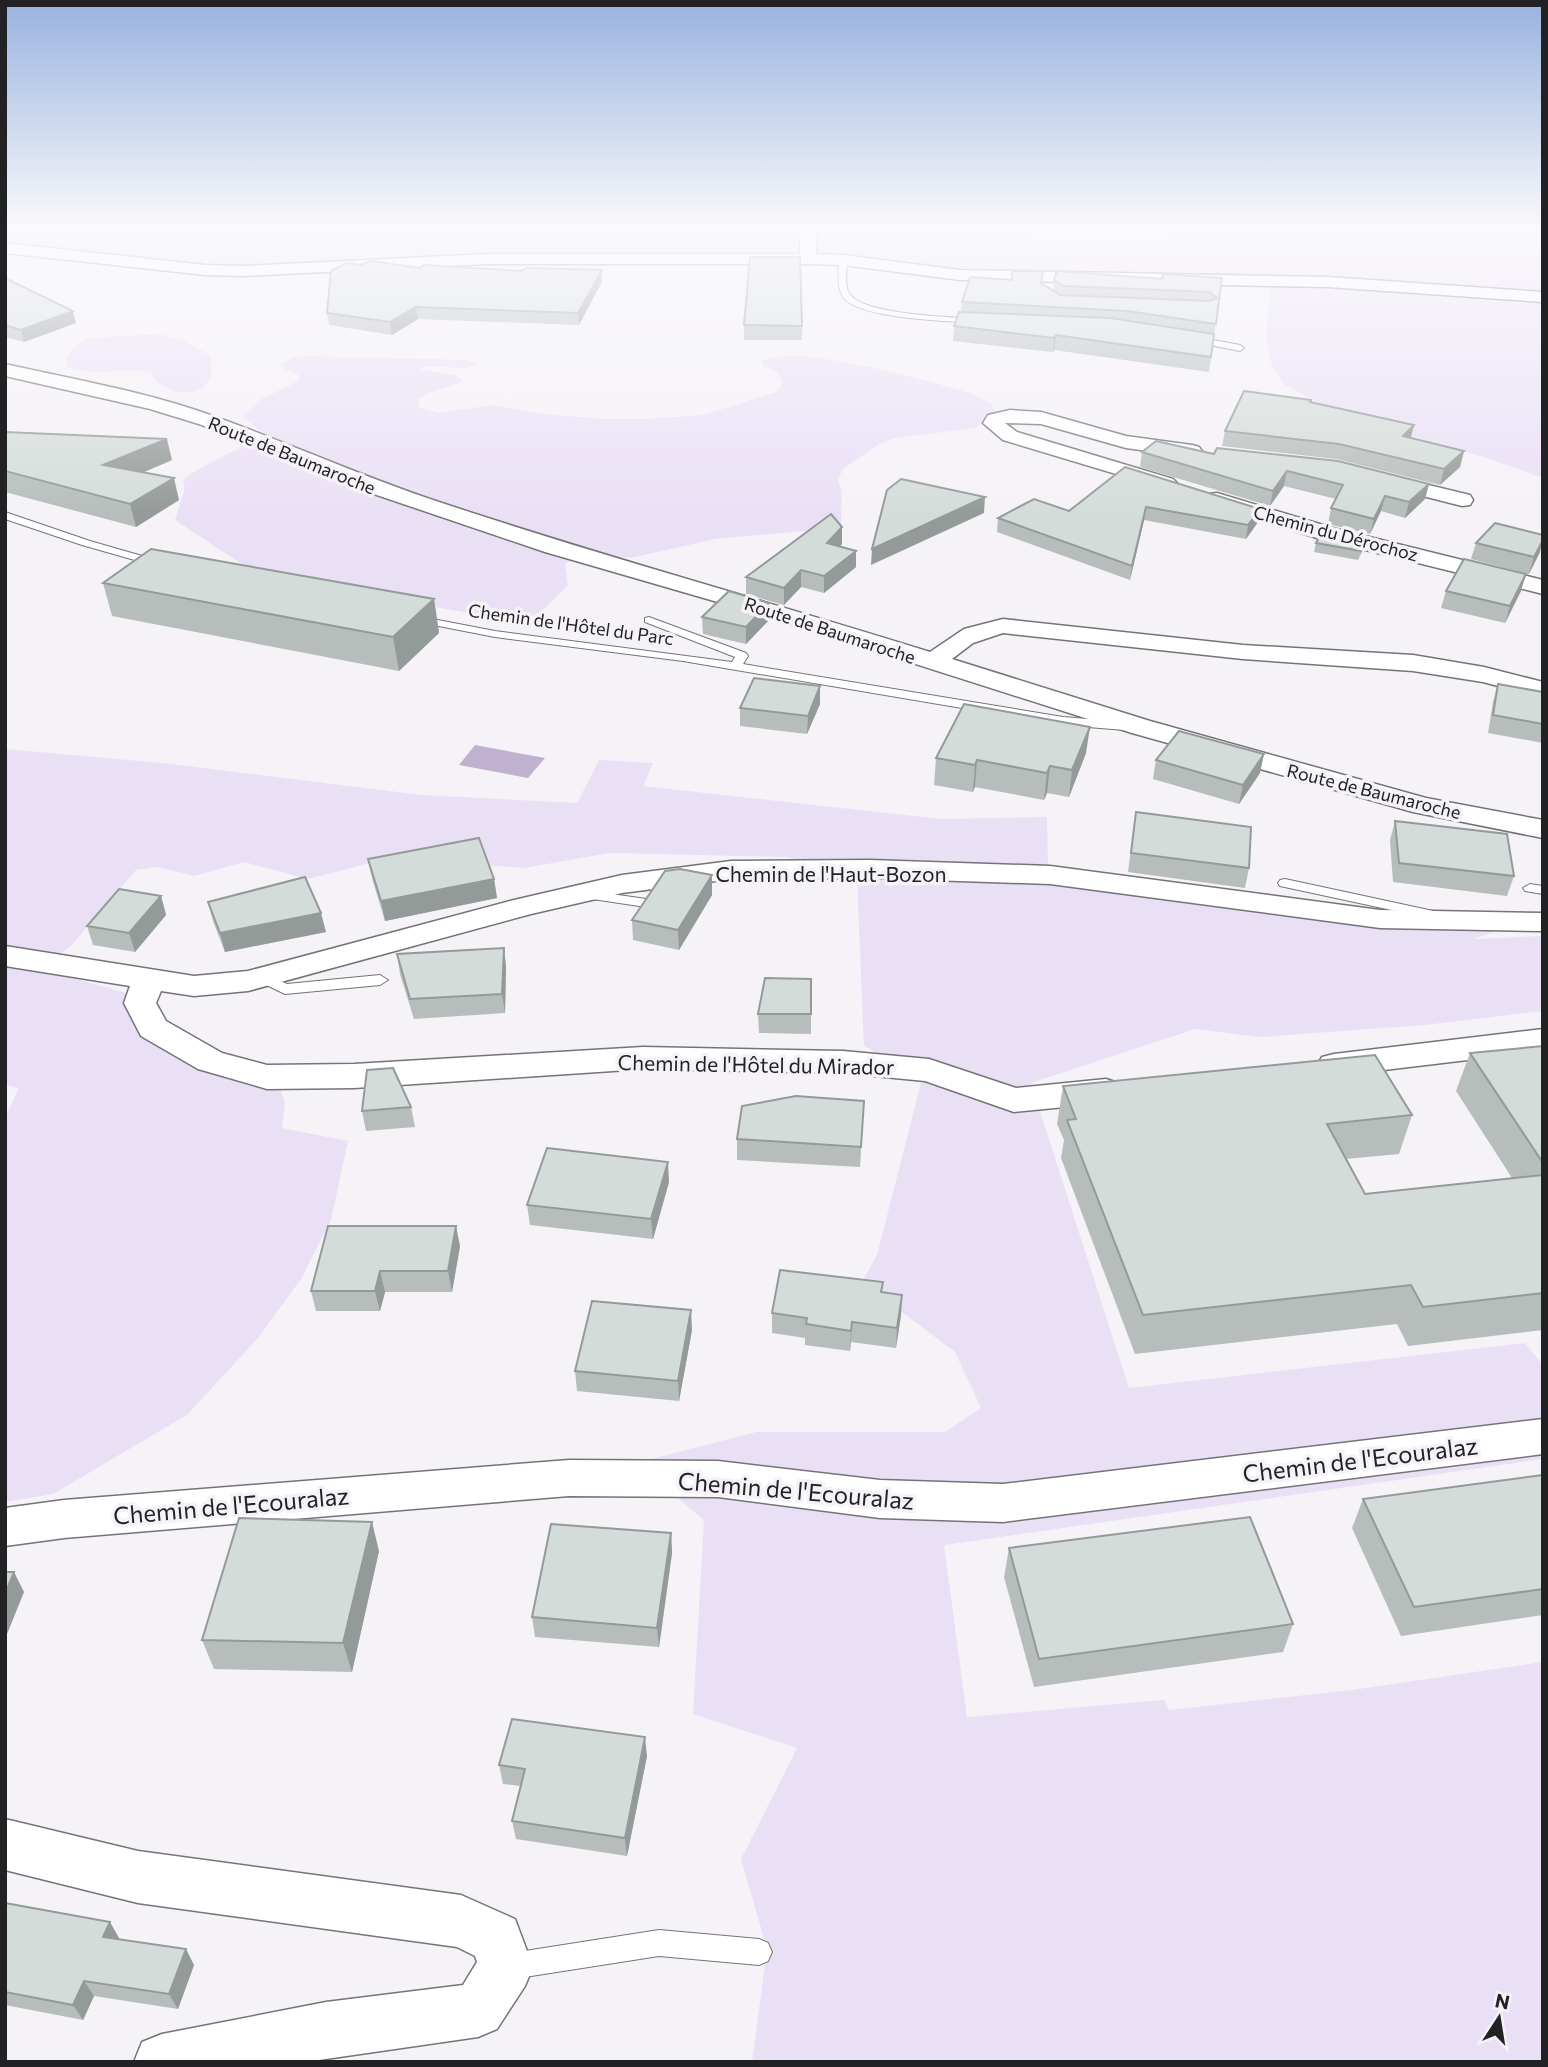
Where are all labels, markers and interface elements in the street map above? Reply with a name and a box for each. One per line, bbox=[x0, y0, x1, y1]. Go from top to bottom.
street label: Route de Baumaroche bbox=[205, 411, 379, 499]
street label: Chemin du Dérochoz bbox=[1251, 500, 1421, 566]
street label: Route de Baumaroche bbox=[742, 592, 918, 668]
street label: Chemin de l'Hôtel du Parc bbox=[467, 599, 675, 649]
street label: Route de Baumaroche bbox=[1285, 759, 1463, 823]
street label: Chemin de l'Haut-Bozon bbox=[715, 861, 947, 886]
street label: Chemin de l'Hôtel du Mirador bbox=[617, 1049, 895, 1079]
street label: Chemin de l'Ecouralaz bbox=[1241, 1430, 1479, 1488]
street label: Chemin de l'Ecouralaz bbox=[677, 1465, 915, 1515]
street label: Chemin de l'Ecouralaz bbox=[112, 1480, 350, 1530]
north arrow bbox=[1464, 1983, 1534, 2053]
text: N bbox=[1493, 1988, 1512, 2014]

